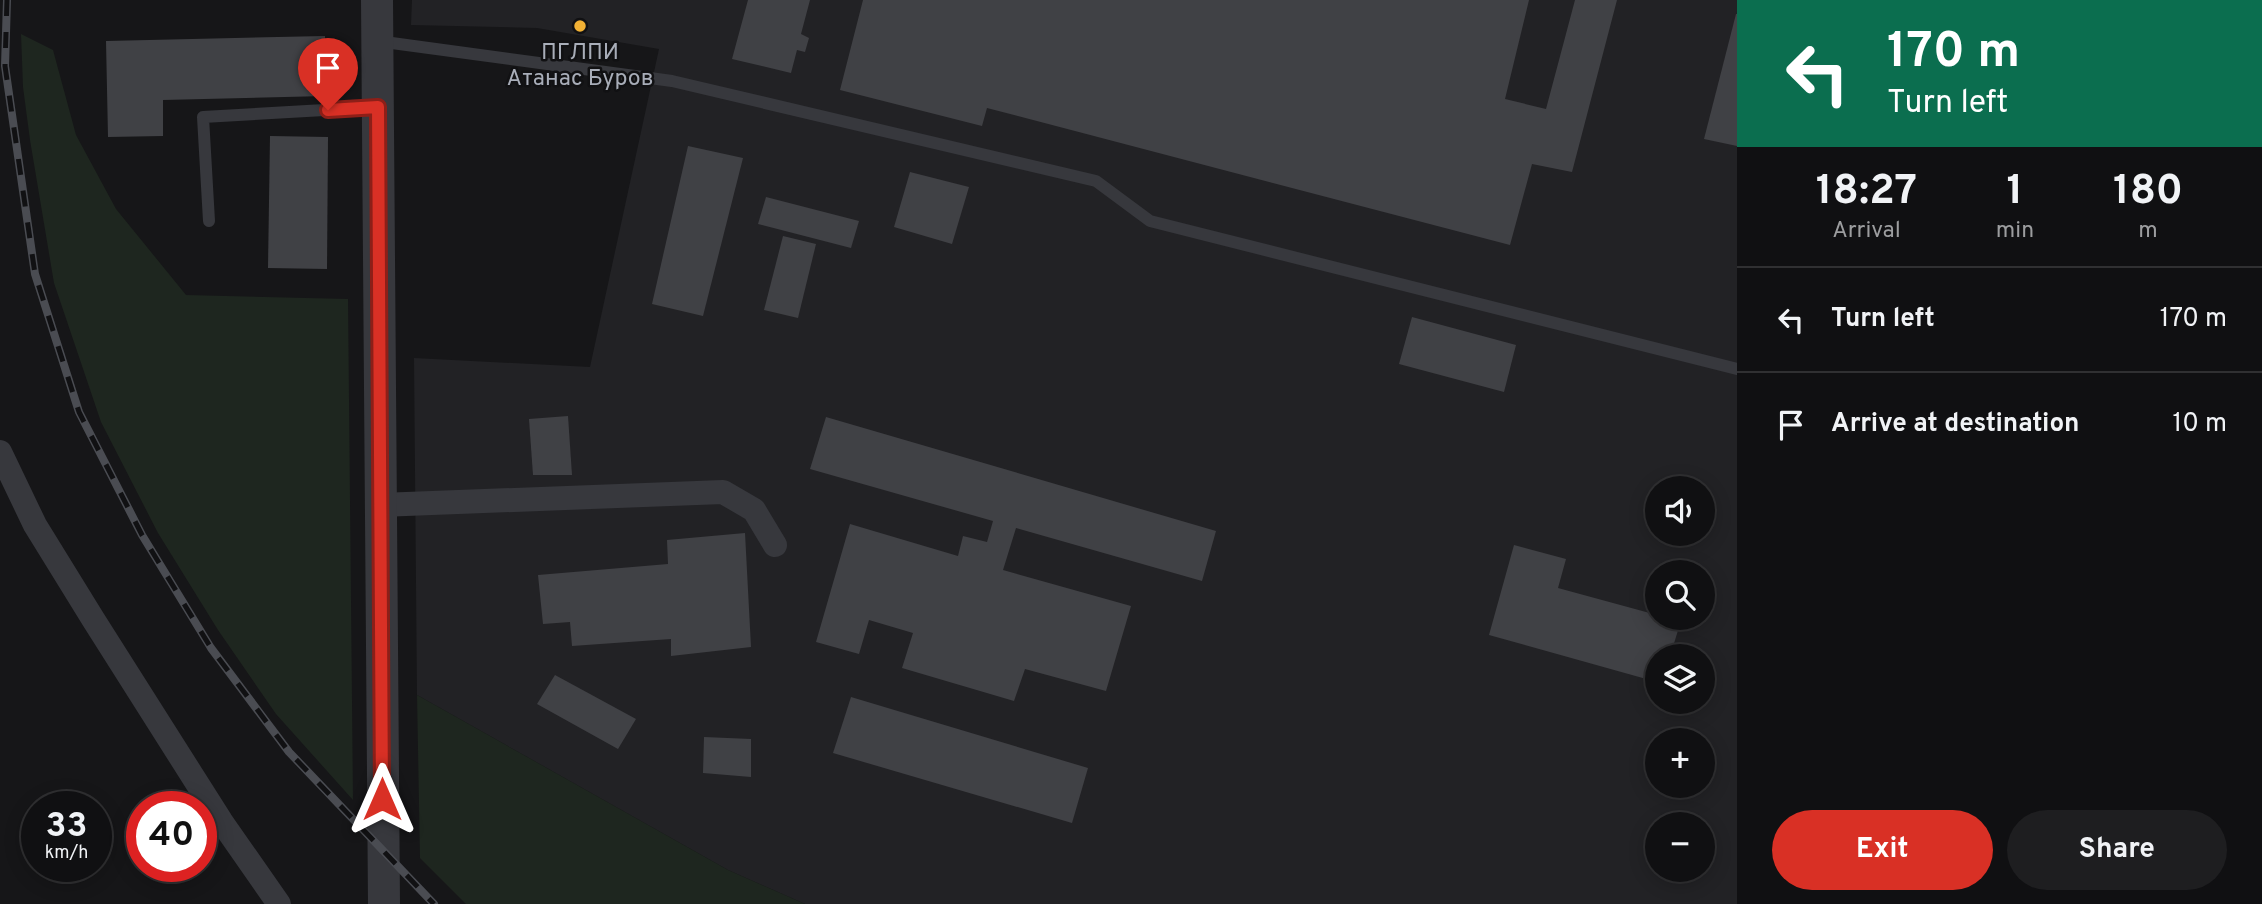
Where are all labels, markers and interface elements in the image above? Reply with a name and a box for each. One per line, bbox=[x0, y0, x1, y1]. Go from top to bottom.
marker: ПГЛПИ Атанас Буров bbox=[572, 18, 588, 34]
text: 170 m bbox=[1887, 23, 2020, 85]
icon: left bbox=[1772, 28, 1863, 119]
pin bbox=[298, 38, 358, 110]
place label: ПГЛПИ Атанас Буров bbox=[507, 39, 653, 94]
icon: arrive bbox=[309, 49, 347, 87]
text: Turn left bbox=[1887, 84, 2008, 124]
text: 18:27 bbox=[1816, 166, 1917, 219]
text: 1 bbox=[2007, 166, 2023, 219]
text: 180 bbox=[2113, 166, 2183, 219]
text: Arrival bbox=[1832, 217, 1901, 246]
text: min bbox=[1996, 217, 2034, 246]
text: m bbox=[2138, 217, 2158, 246]
icon: left bbox=[1772, 301, 1810, 339]
text: Turn left bbox=[1831, 303, 1935, 336]
text: 170 m bbox=[2160, 303, 2227, 336]
icon: arrive bbox=[1772, 406, 1810, 444]
text: Arrive at destination bbox=[1831, 408, 2079, 441]
text: 10 m bbox=[2172, 408, 2227, 441]
map controls bbox=[1645, 476, 1715, 882]
button: sound bbox=[1645, 476, 1715, 546]
button: search bbox=[1645, 560, 1715, 630]
button: layers bbox=[1645, 644, 1715, 714]
button: + bbox=[1645, 728, 1715, 798]
position arrow bbox=[345, 762, 419, 836]
speed limit sign: 40 bbox=[126, 791, 217, 882]
text: 33 bbox=[46, 805, 87, 849]
button: Exit bbox=[1772, 810, 1993, 890]
button: Share bbox=[2007, 810, 2227, 890]
button: − bbox=[1645, 812, 1715, 882]
text: km/h bbox=[45, 842, 88, 865]

